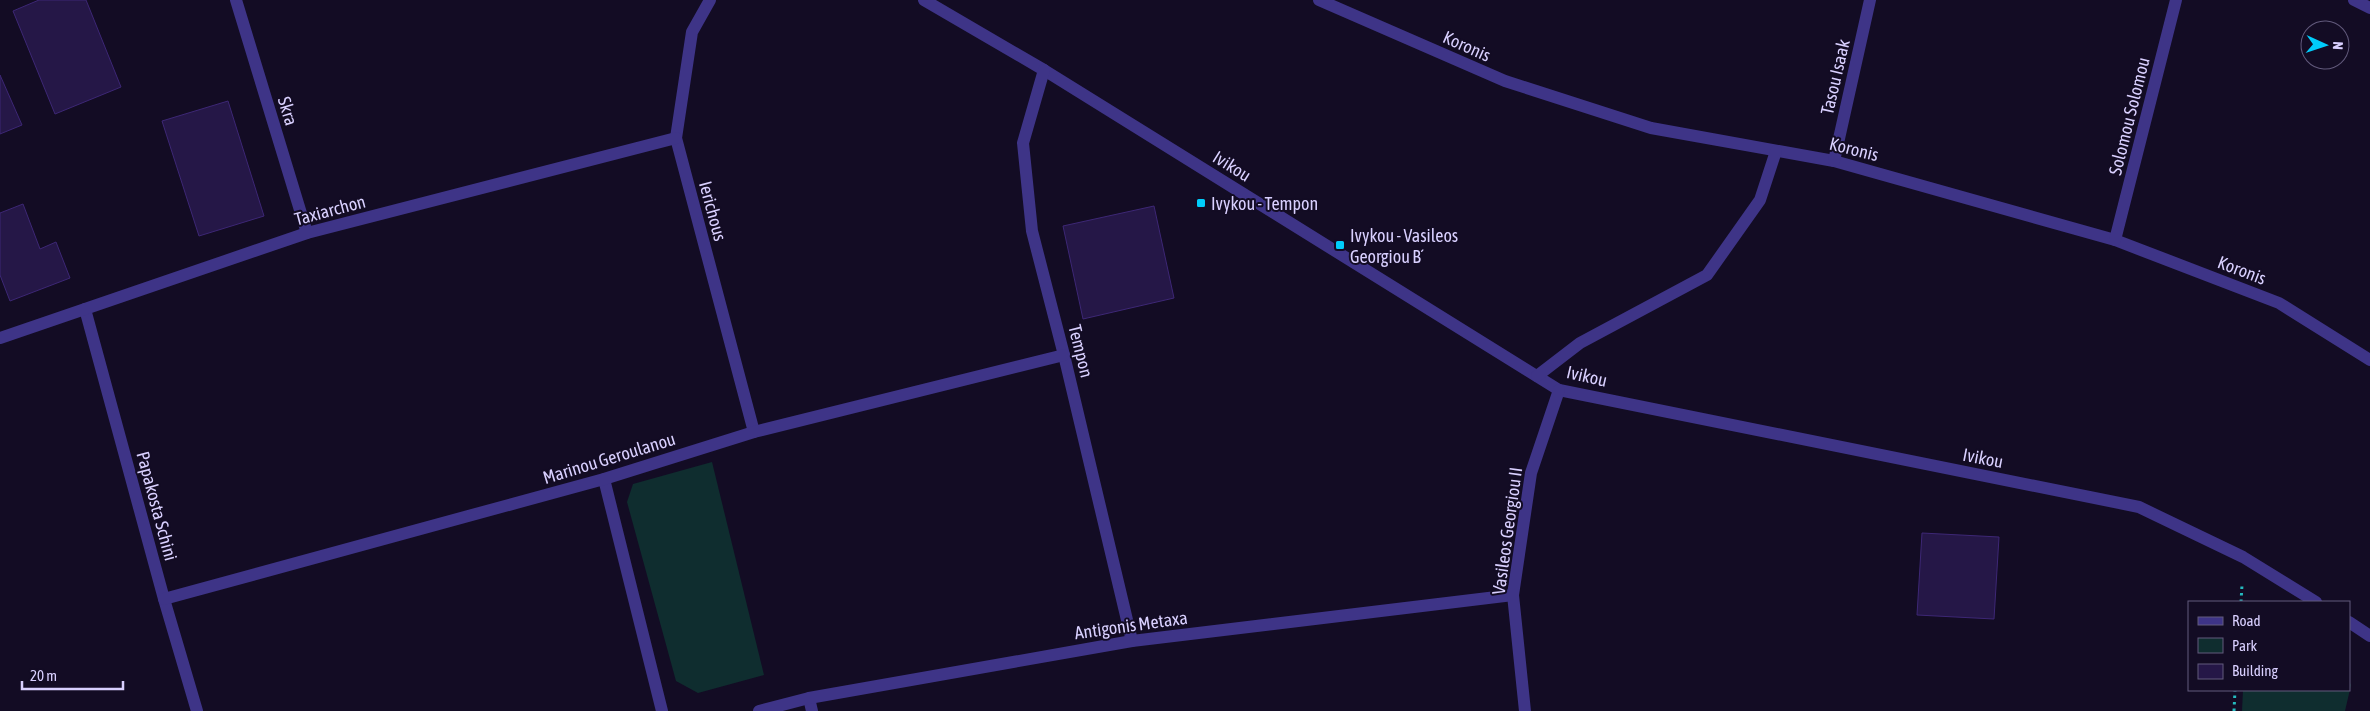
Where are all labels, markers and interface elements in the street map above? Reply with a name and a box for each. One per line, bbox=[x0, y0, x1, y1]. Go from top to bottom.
north arrow bbox=[2300, 20, 2350, 70]
street label: Koronis bbox=[1440, 26, 1494, 66]
street label: Tasou Isaak bbox=[1816, 37, 1854, 117]
text: N bbox=[2330, 41, 2346, 50]
street label: Solomou Solomou bbox=[2104, 55, 2154, 177]
street label: Skra bbox=[274, 94, 302, 128]
street label: Koronis bbox=[1827, 133, 1881, 165]
street label: Ivikou bbox=[1209, 146, 1255, 186]
street label: Ierichous bbox=[695, 179, 731, 243]
street label: Taxiarchon bbox=[292, 190, 368, 230]
place label: Ivykou - Tempon bbox=[1211, 193, 1318, 214]
marker: Ivykou - Tempon bbox=[1195, 197, 1207, 209]
place label: Ivykou - Vasileos Georgiou B´ bbox=[1350, 225, 1458, 267]
marker: Ivykou - Vasileos Georgiou B´ bbox=[1334, 239, 1346, 251]
street label: Koronis bbox=[2215, 251, 2269, 289]
street label: Tempon bbox=[1064, 322, 1098, 380]
street label: Ivikou bbox=[1565, 361, 1609, 391]
street label: Marinou Geroulanou bbox=[540, 428, 678, 488]
street label: Ivikou bbox=[1961, 444, 2005, 472]
street label: Papakosta Schini bbox=[132, 449, 182, 563]
street label: Vasileos Georgiou II bbox=[1488, 466, 1526, 596]
legend bbox=[2188, 601, 2350, 691]
street label: Antigonis Metaxa bbox=[1073, 607, 1189, 643]
text: Road bbox=[2232, 612, 2261, 629]
text: Park bbox=[2232, 637, 2257, 654]
scale bar bbox=[22, 658, 124, 690]
text: Building bbox=[2232, 662, 2278, 679]
text: 20 m bbox=[30, 667, 57, 684]

